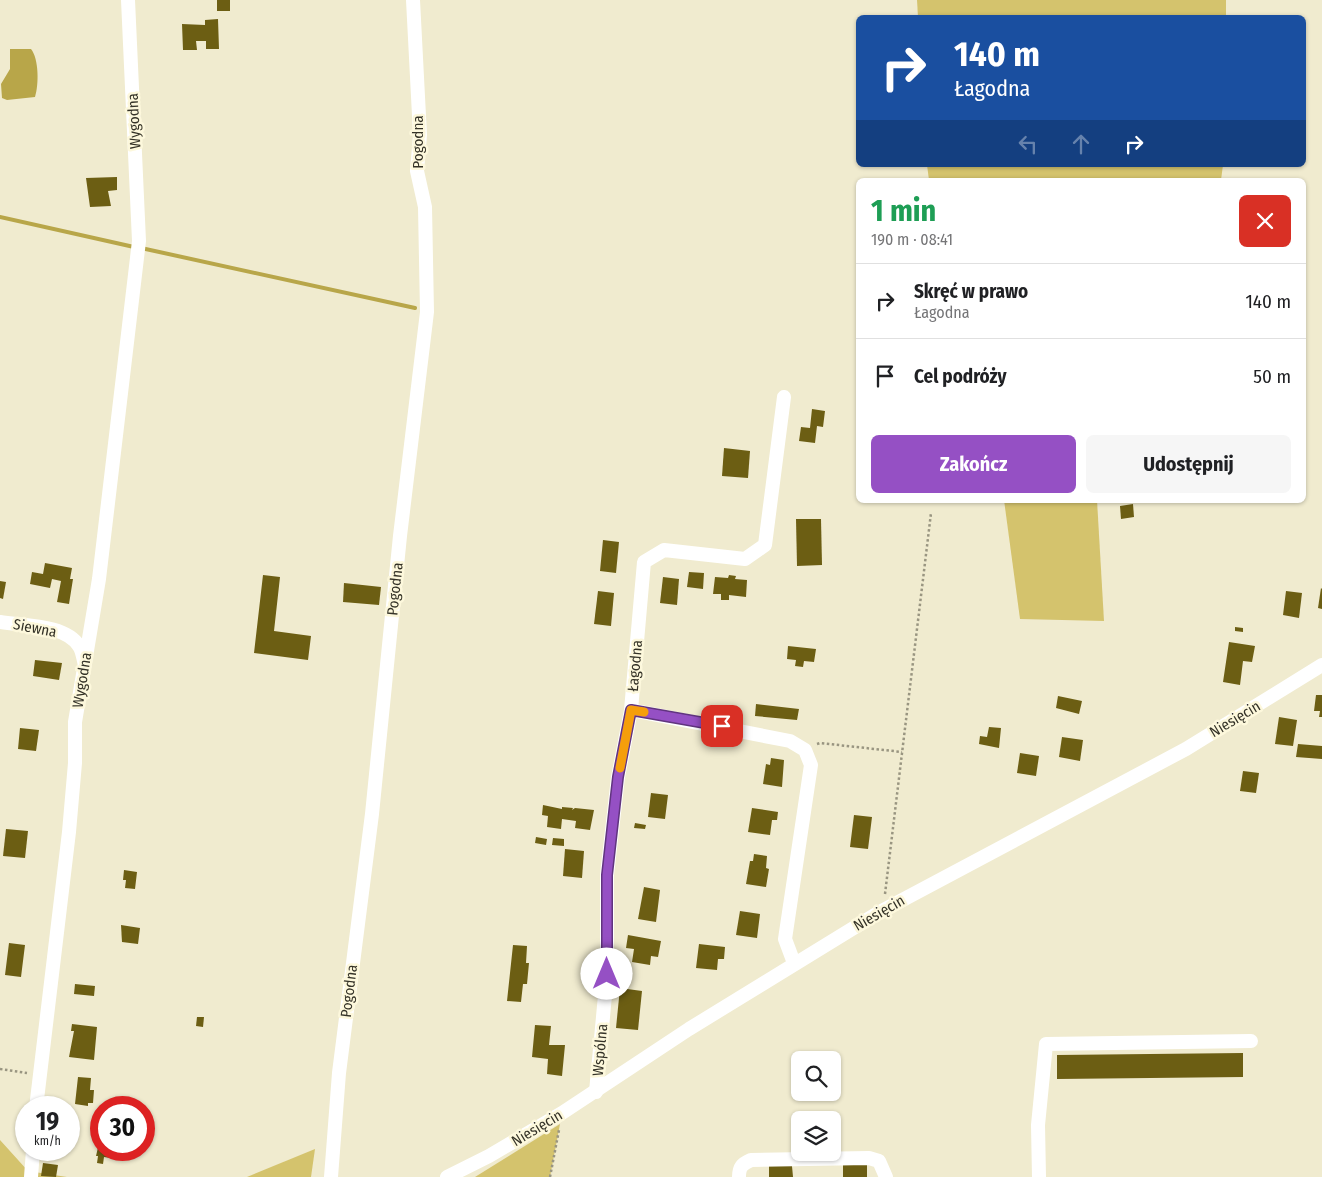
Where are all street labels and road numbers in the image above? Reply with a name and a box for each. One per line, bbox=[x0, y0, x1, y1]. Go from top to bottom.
street label: Wygodna bbox=[124, 93, 144, 149]
street label: Pogodna bbox=[409, 115, 427, 169]
street label: Pogodna bbox=[383, 562, 407, 616]
street label: Siewna bbox=[12, 615, 58, 641]
street label: Łagodna bbox=[624, 639, 646, 693]
street label: Wygodna bbox=[69, 651, 95, 709]
street label: Niesięcin bbox=[1206, 697, 1264, 741]
street label: Niesięcin bbox=[850, 891, 908, 935]
street label: Pogodna bbox=[337, 963, 361, 1019]
street label: Wspólna bbox=[589, 1023, 611, 1077]
street label: Niesięcin bbox=[508, 1106, 566, 1150]

